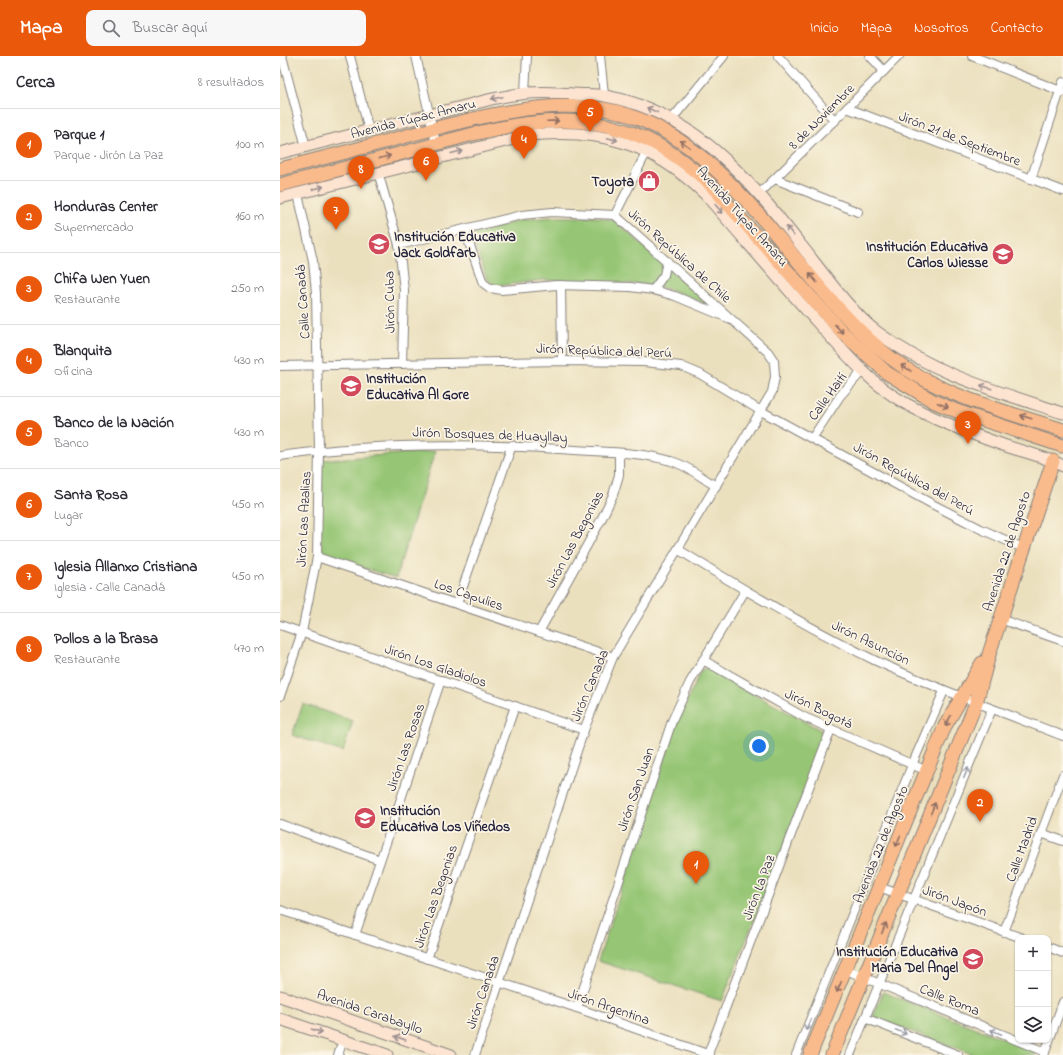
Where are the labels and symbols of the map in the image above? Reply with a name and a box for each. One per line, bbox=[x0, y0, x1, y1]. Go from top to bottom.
street label: 8 de Noviembre bbox=[784, 79, 860, 155]
street label: Avenida Túpac Amaru bbox=[348, 94, 478, 145]
one-way arrow bbox=[491, 95, 504, 103]
pin: 5 bbox=[577, 99, 603, 132]
one-way arrow bbox=[647, 106, 659, 113]
street label: Jirón 21 de Septiembre bbox=[895, 106, 1024, 173]
one-way arrow bbox=[546, 118, 559, 125]
pin: 4 bbox=[511, 126, 537, 159]
one-way arrow bbox=[606, 135, 619, 143]
one-way arrow bbox=[680, 140, 691, 148]
pin: 6 bbox=[413, 148, 439, 181]
one-way arrow bbox=[450, 148, 463, 155]
one-way arrow bbox=[379, 153, 392, 160]
pin: 8 bbox=[348, 156, 374, 189]
street label: Avenida Túpac Amaru bbox=[691, 162, 793, 272]
shop icon: Toyota bbox=[636, 168, 662, 194]
place label: Toyota bbox=[592, 172, 634, 195]
one-way arrow bbox=[311, 184, 324, 191]
pin: 7 bbox=[323, 197, 349, 230]
street label: Jirón República de Chile bbox=[622, 204, 736, 309]
one-way arrow bbox=[714, 204, 723, 215]
one-way arrow bbox=[786, 226, 795, 237]
place label: Institución Educativa Jack Goldfarb bbox=[394, 227, 516, 264]
school or university icon: Institución Educativa Jack Goldfarb bbox=[366, 231, 392, 257]
place label: Institución Educativa Carlos Wiesse bbox=[866, 237, 989, 274]
school or university icon: Institución Educativa Carlos Wiesse bbox=[990, 241, 1016, 267]
street label: Calle Canadá bbox=[290, 264, 317, 340]
street label: Jirón Cuba bbox=[379, 271, 402, 333]
one-way arrow bbox=[809, 273, 818, 283]
one-way arrow bbox=[835, 324, 844, 334]
street label: Jirón República del Perú bbox=[536, 339, 672, 364]
one-way arrow bbox=[901, 364, 912, 372]
street label: Calle Haití bbox=[804, 368, 853, 425]
place label: Institución Educativa Al Gore bbox=[366, 369, 470, 406]
school or university icon: Institución Educativa Al Gore bbox=[338, 373, 364, 399]
one-way arrow bbox=[980, 383, 992, 391]
one-way arrow bbox=[937, 402, 949, 410]
pin: 3 bbox=[955, 411, 981, 444]
one-way arrow bbox=[1020, 413, 1033, 420]
street label: Jirón Bosques de Huayllay bbox=[412, 422, 568, 450]
street label: Jirón República del Perú bbox=[849, 437, 978, 521]
street label: Jirón Las Azalias bbox=[291, 470, 318, 568]
street label: Jirón Las Begonias bbox=[541, 487, 611, 593]
street label: Avenida 22 de Agosto bbox=[978, 489, 1038, 615]
street label: Los Capulies bbox=[431, 574, 506, 617]
street label: Jirón Asunción bbox=[828, 615, 913, 671]
street label: Jirón Los Gladiolos bbox=[381, 639, 490, 694]
street label: Jirón Canada bbox=[566, 646, 615, 725]
street label: Jirón Bogotá bbox=[780, 684, 856, 736]
street label: Jirón Las Rosas bbox=[382, 701, 431, 794]
one-way arrow bbox=[944, 714, 951, 726]
your location bbox=[749, 736, 769, 756]
street label: Jirón San Juan bbox=[612, 745, 661, 834]
one-way arrow bbox=[962, 767, 970, 779]
street label: Avenida 22 de Agosto bbox=[848, 782, 916, 907]
pin: 2 bbox=[967, 789, 993, 822]
place label: Institución Educativa Los Viñedos bbox=[380, 801, 510, 838]
one-way arrow bbox=[930, 802, 938, 814]
school or university icon: Institución Educativa Los Viñedos bbox=[352, 805, 378, 831]
street label: Calle Madrid bbox=[1001, 814, 1044, 885]
one-way arrow bbox=[894, 834, 901, 846]
street label: Jirón Las Begonias bbox=[409, 842, 465, 951]
pin: 1 bbox=[683, 851, 709, 884]
street label: Jirón La Paz bbox=[737, 852, 781, 923]
street label: Jirón Japón bbox=[919, 880, 990, 923]
one-way arrow bbox=[881, 923, 888, 935]
place label: Institución Educativa Maria Del Angel bbox=[836, 942, 959, 981]
school or university icon: Institución Educativa Maria Del Angel bbox=[960, 946, 986, 972]
street label: Jirón Canada bbox=[461, 953, 506, 1032]
street label: Calle Roma bbox=[916, 979, 983, 1022]
one-way arrow bbox=[834, 981, 842, 993]
street label: Avenida Carabayllo bbox=[313, 984, 425, 1041]
street label: Jirón Argentina bbox=[564, 984, 652, 1032]
one-way arrow bbox=[803, 1018, 811, 1030]
one-way arrow bbox=[991, 1027, 1003, 1035]
one-way arrow bbox=[311, 1028, 323, 1036]
one-way arrow bbox=[895, 1029, 907, 1037]
one-way arrow bbox=[395, 1033, 407, 1041]

